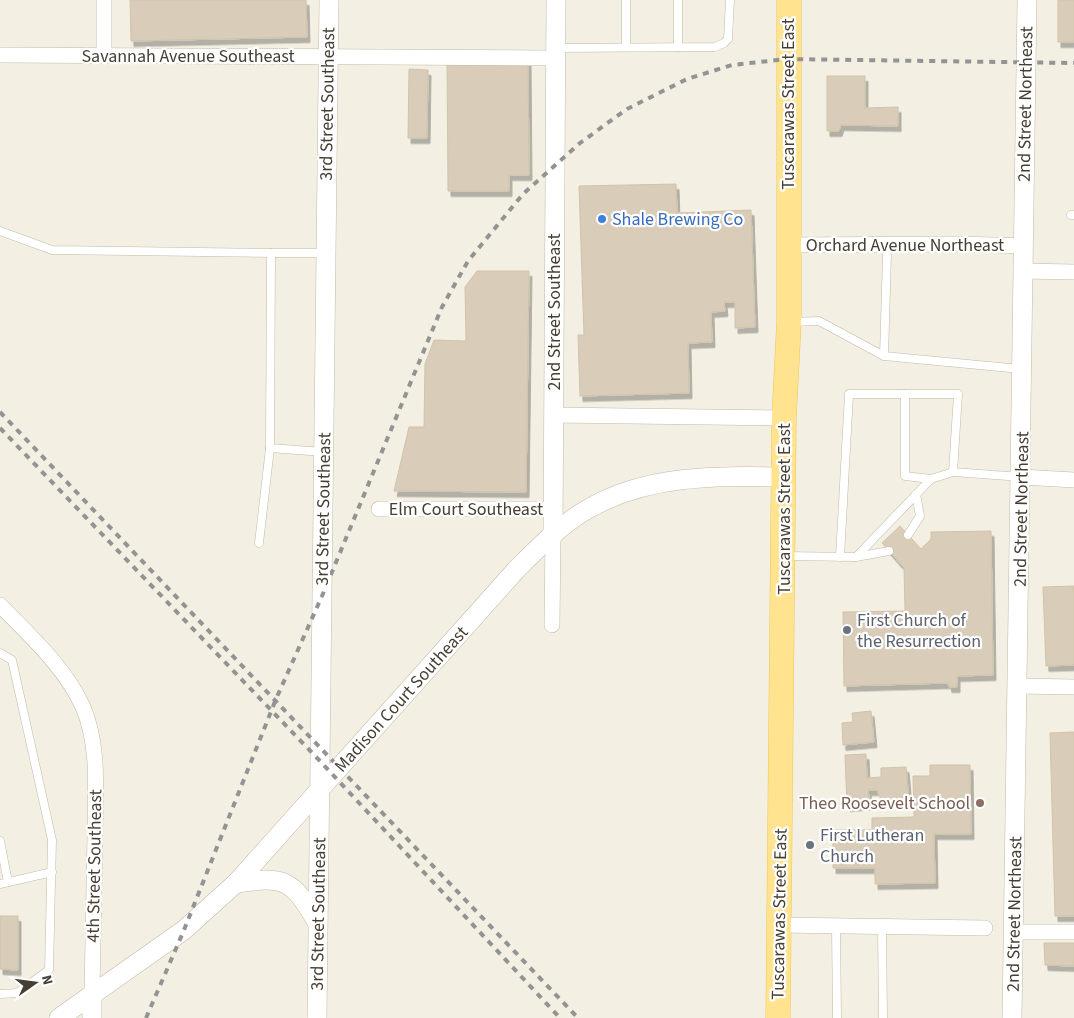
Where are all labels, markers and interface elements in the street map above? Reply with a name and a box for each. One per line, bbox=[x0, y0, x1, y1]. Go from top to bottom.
street label: Tuscarawas Street East bbox=[776, 18, 801, 190]
street label: 2nd Street Northeast bbox=[1012, 26, 1039, 182]
street label: 3rd Street Southeast bbox=[314, 27, 341, 181]
street label: Savannah Avenue Southeast bbox=[81, 44, 295, 69]
place label: Shale Brewing Co bbox=[612, 207, 743, 232]
marker: Shale Brewing Co bbox=[596, 213, 608, 225]
street label: 2nd Street Southeast bbox=[542, 233, 567, 391]
street label: Orchard Avenue Northeast bbox=[806, 233, 1004, 258]
street label: Tuscarawas Street East bbox=[772, 423, 797, 595]
street label: 2nd Street Northeast bbox=[1008, 431, 1035, 587]
street label: 3rd Street Southeast bbox=[310, 432, 337, 586]
street label: Elm Court Southeast bbox=[389, 497, 543, 522]
place label: First Church of the Resurrection bbox=[857, 608, 981, 654]
street label: Madison Court Southeast bbox=[329, 621, 474, 778]
marker: First Church of the Resurrection bbox=[841, 624, 853, 636]
street label: 4th Street Southeast bbox=[81, 789, 108, 943]
place label: Theo Roosevelt School bbox=[799, 791, 970, 816]
marker: Theo Roosevelt School bbox=[974, 797, 986, 809]
place label: First Lutheran Church bbox=[820, 823, 924, 869]
street label: Tuscarawas Street East bbox=[766, 828, 793, 1000]
street label: 2nd Street Northeast bbox=[1001, 836, 1028, 992]
street label: 3rd Street Southeast bbox=[305, 837, 332, 991]
marker: First Lutheran Church bbox=[804, 839, 816, 851]
north arrow bbox=[10, 958, 60, 1008]
text: N bbox=[36, 973, 57, 987]

